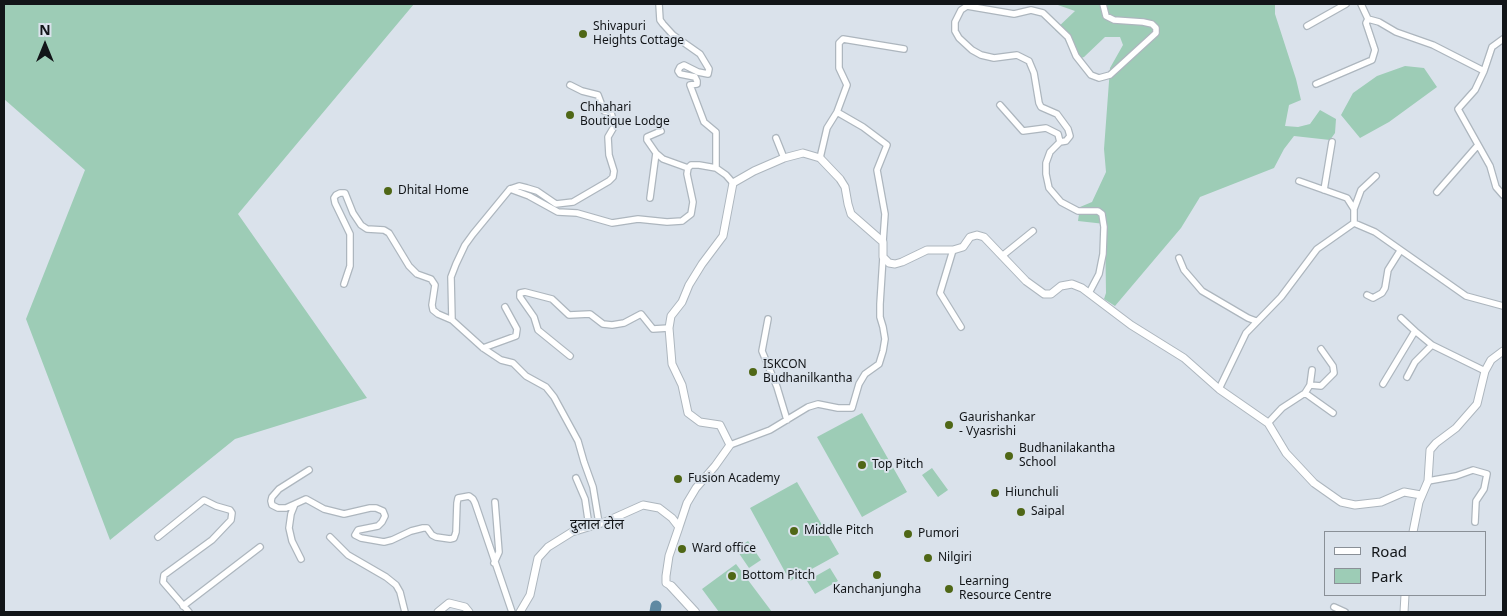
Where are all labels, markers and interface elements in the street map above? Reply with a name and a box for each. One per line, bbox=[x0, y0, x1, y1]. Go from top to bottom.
north arrow bbox=[20, 20, 70, 70]
text: N bbox=[39, 20, 51, 39]
place label: Shivapuri Heights Cottage bbox=[593, 20, 684, 48]
marker: Shivapuri Heights Cottage bbox=[577, 28, 589, 40]
place label: Chhahari Boutique Lodge bbox=[580, 101, 670, 129]
marker: Chhahari Boutique Lodge bbox=[564, 109, 576, 121]
place label: Dhital Home bbox=[398, 184, 469, 198]
marker: Dhital Home bbox=[382, 185, 394, 197]
place label: ISKCON Budhanilkantha bbox=[763, 358, 852, 386]
marker: ISKCON Budhanilkantha bbox=[747, 366, 759, 378]
place label: Gaurishankar - Vyasrishi bbox=[959, 411, 1035, 439]
marker: Gaurishankar - Vyasrishi bbox=[943, 419, 955, 431]
place label: Budhanilakantha School bbox=[1019, 442, 1115, 470]
marker: Budhanilakantha School bbox=[1003, 450, 1015, 462]
place label: Top Pitch bbox=[872, 458, 923, 472]
marker: Top Pitch bbox=[856, 459, 868, 471]
place label: Fusion Academy bbox=[688, 472, 780, 486]
marker: Fusion Academy bbox=[672, 473, 684, 485]
place label: Hiunchuli bbox=[1005, 486, 1059, 500]
marker: Hiunchuli bbox=[989, 487, 1001, 499]
place label: Saipal bbox=[1031, 505, 1065, 519]
marker: Saipal bbox=[1015, 506, 1027, 518]
district label: दुलाल टोल bbox=[570, 517, 624, 533]
place label: Middle Pitch bbox=[804, 524, 874, 538]
marker: Middle Pitch bbox=[788, 525, 800, 537]
place label: Pumori bbox=[918, 527, 959, 541]
marker: Pumori bbox=[902, 528, 914, 540]
legend bbox=[1324, 531, 1487, 596]
text: Road bbox=[1371, 541, 1407, 561]
place label: Ward office bbox=[692, 542, 756, 556]
marker: Ward office bbox=[676, 543, 688, 555]
place label: Nilgiri bbox=[938, 551, 972, 565]
marker: Nilgiri bbox=[922, 552, 934, 564]
text: Park bbox=[1371, 566, 1403, 586]
place label: Bottom Pitch bbox=[742, 569, 815, 583]
marker: Kanchanjungha bbox=[871, 569, 883, 581]
marker: Bottom Pitch bbox=[726, 570, 738, 582]
place label: Learning Resource Centre bbox=[959, 575, 1052, 603]
place label: Kanchanjungha bbox=[833, 583, 921, 597]
marker: Learning Resource Centre bbox=[943, 583, 955, 595]

